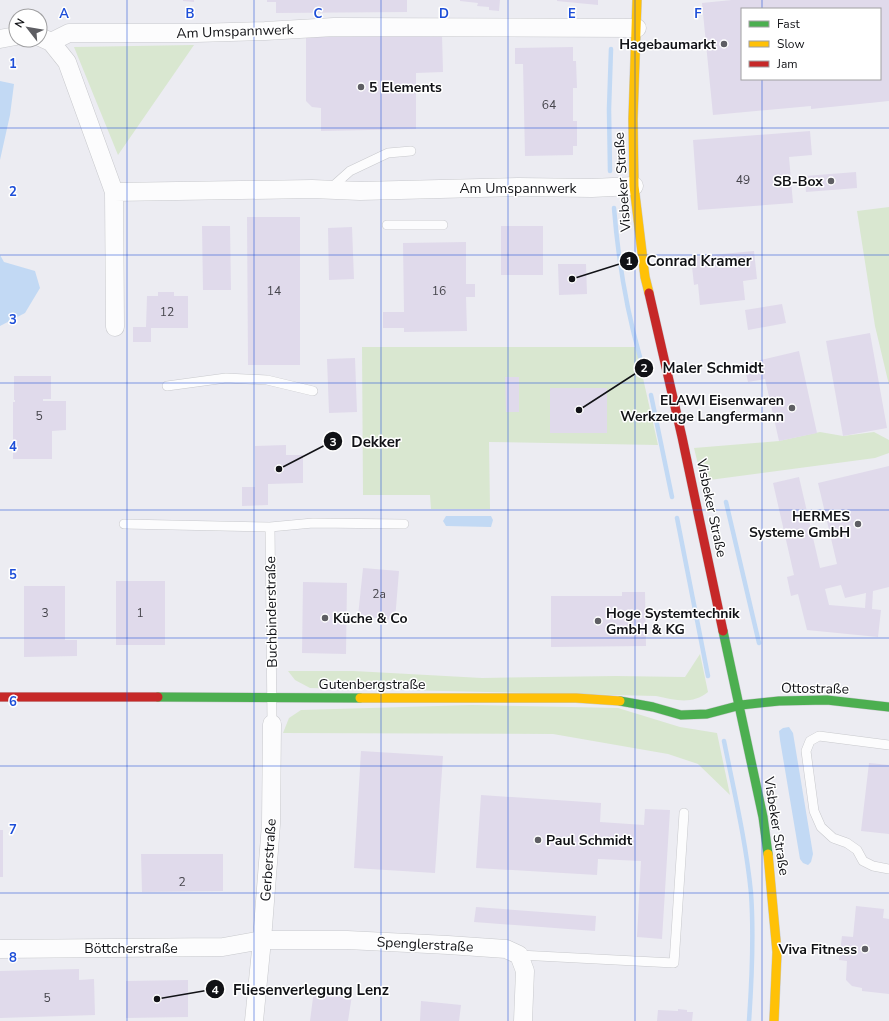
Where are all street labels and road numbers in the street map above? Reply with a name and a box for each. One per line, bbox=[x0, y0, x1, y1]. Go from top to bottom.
street label: Am Umspannwerk bbox=[176, 20, 295, 43]
street label: Visbeker Straße bbox=[610, 131, 636, 234]
street label: Am Umspannwerk bbox=[459, 179, 578, 198]
street label: Visbeker Straße bbox=[692, 456, 731, 559]
street label: Buchbinderstraße bbox=[261, 556, 282, 668]
street label: Gutenbergstraße bbox=[319, 675, 425, 694]
street label: Ottostraße bbox=[781, 678, 849, 699]
street label: Visbeker Straße bbox=[759, 774, 794, 877]
street label: Gerberstraße bbox=[256, 818, 281, 902]
street label: Spenglerstraße bbox=[376, 932, 474, 957]
street label: Böttcherstraße bbox=[84, 939, 178, 958]

